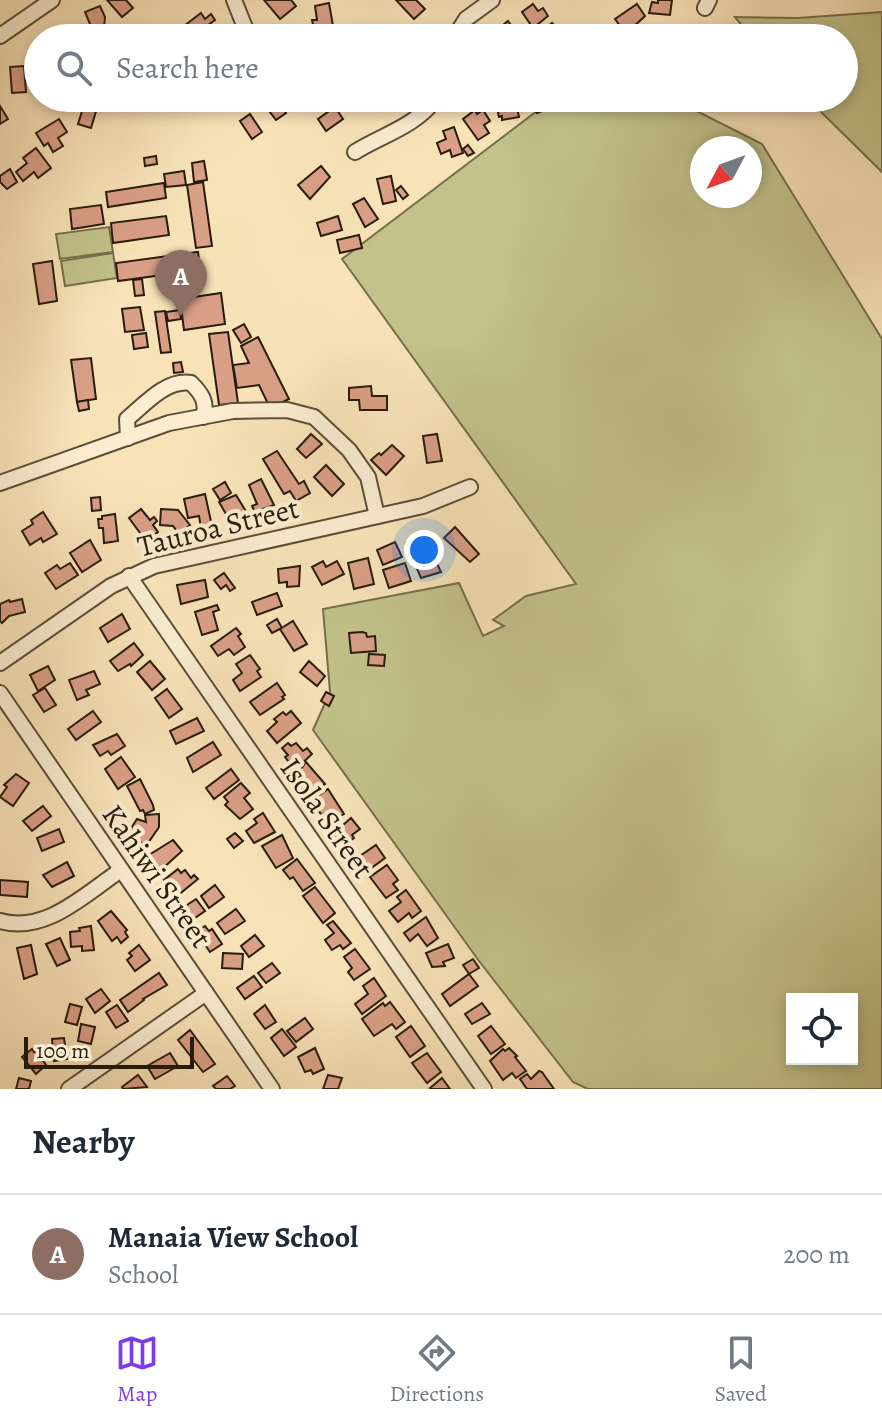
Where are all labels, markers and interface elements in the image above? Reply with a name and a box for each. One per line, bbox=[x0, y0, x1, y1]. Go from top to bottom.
search box bbox=[24, 24, 858, 112]
icon: search bbox=[52, 46, 96, 90]
text: Search here bbox=[116, 48, 259, 88]
north arrow bbox=[690, 136, 762, 208]
pin: A bbox=[155, 250, 207, 316]
street label: Tauroa Street bbox=[133, 488, 303, 566]
your location bbox=[404, 530, 444, 570]
street label: Isola Street bbox=[271, 750, 383, 886]
street label: Kahiwi Street bbox=[93, 796, 221, 956]
map controls bbox=[786, 993, 858, 1065]
button: locate bbox=[786, 993, 858, 1065]
scale bar bbox=[24, 1033, 194, 1069]
text: 100 m bbox=[36, 1036, 90, 1066]
text: Nearby bbox=[32, 1118, 135, 1165]
text: Manaia View School bbox=[108, 1217, 358, 1257]
text: A bbox=[50, 1237, 66, 1272]
text: 200 m bbox=[783, 1237, 850, 1272]
text: School bbox=[108, 1257, 178, 1292]
tab: Map bbox=[115, 1331, 159, 1409]
tab: Directions bbox=[390, 1331, 484, 1409]
tab: Saved bbox=[715, 1331, 767, 1409]

